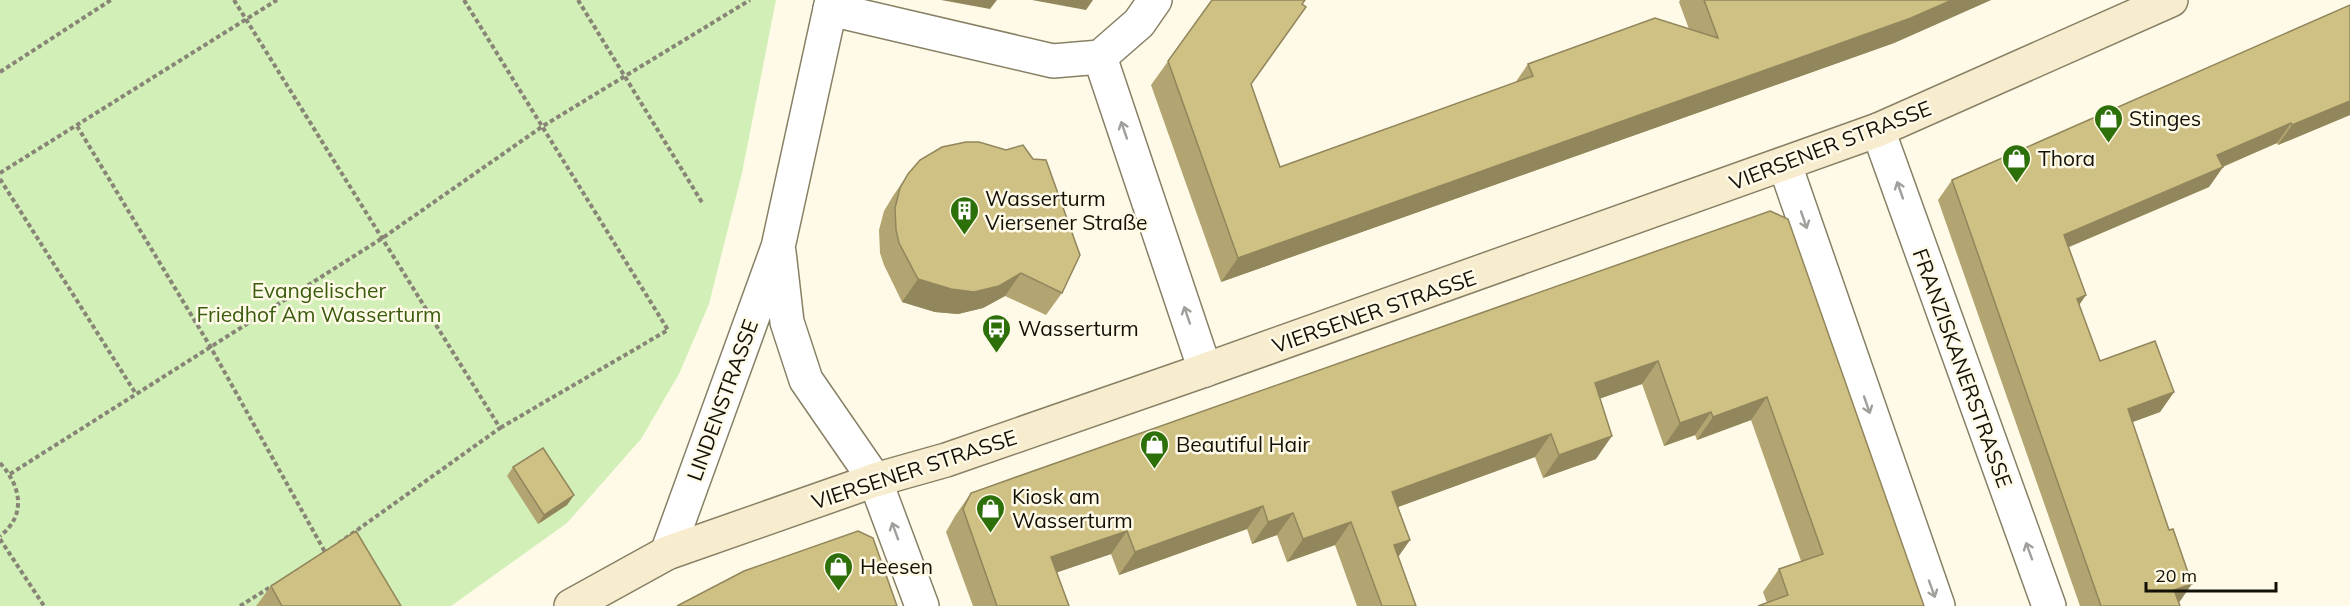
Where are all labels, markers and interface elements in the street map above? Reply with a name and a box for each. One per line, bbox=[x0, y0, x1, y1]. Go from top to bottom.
street label: VIERSENER STRASSE bbox=[1725, 95, 1935, 195]
shop icon: Stinges bbox=[2092, 102, 2124, 144]
place label: Stinges bbox=[2129, 105, 2201, 131]
one-way arrow bbox=[1118, 121, 1129, 140]
shop icon: Thora bbox=[2001, 142, 2033, 184]
place label: Thora bbox=[2038, 145, 2095, 171]
one-way arrow bbox=[1894, 181, 1905, 200]
place label: Wasserturm Viersener Straße bbox=[985, 185, 1148, 235]
building icon: Wasserturm Viersener Straße bbox=[948, 194, 980, 236]
one-way arrow bbox=[1799, 211, 1810, 229]
street label: FRANZISKANERSTRASSE bbox=[1908, 245, 2018, 491]
street label: VIERSENER STRASSE bbox=[1269, 264, 1479, 358]
park label: Evangelischer Friedhof Am Wasserturm bbox=[196, 277, 442, 327]
one-way arrow bbox=[1180, 306, 1191, 325]
bus stop icon: Wasserturm bbox=[981, 312, 1013, 354]
place label: Wasserturm bbox=[1018, 315, 1139, 341]
street label: LINDENSTRASSE bbox=[681, 316, 763, 484]
one-way arrow bbox=[1862, 395, 1873, 414]
street label: VIERSENER STRASSE bbox=[808, 424, 1020, 514]
shop icon: Beautiful Hair bbox=[1139, 428, 1171, 470]
place label: Beautiful Hair bbox=[1176, 431, 1310, 457]
place label: Kiosk am Wasserturm bbox=[1012, 483, 1133, 533]
shop icon: Kiosk am Wasserturm bbox=[975, 492, 1007, 534]
one-way arrow bbox=[888, 523, 899, 541]
one-way arrow bbox=[2022, 542, 2033, 561]
shop icon: Heesen bbox=[823, 550, 855, 592]
place label: Heesen bbox=[860, 553, 933, 579]
scale bar bbox=[2146, 555, 2276, 593]
text: 20 m bbox=[2155, 564, 2197, 587]
one-way arrow bbox=[1927, 579, 1938, 598]

